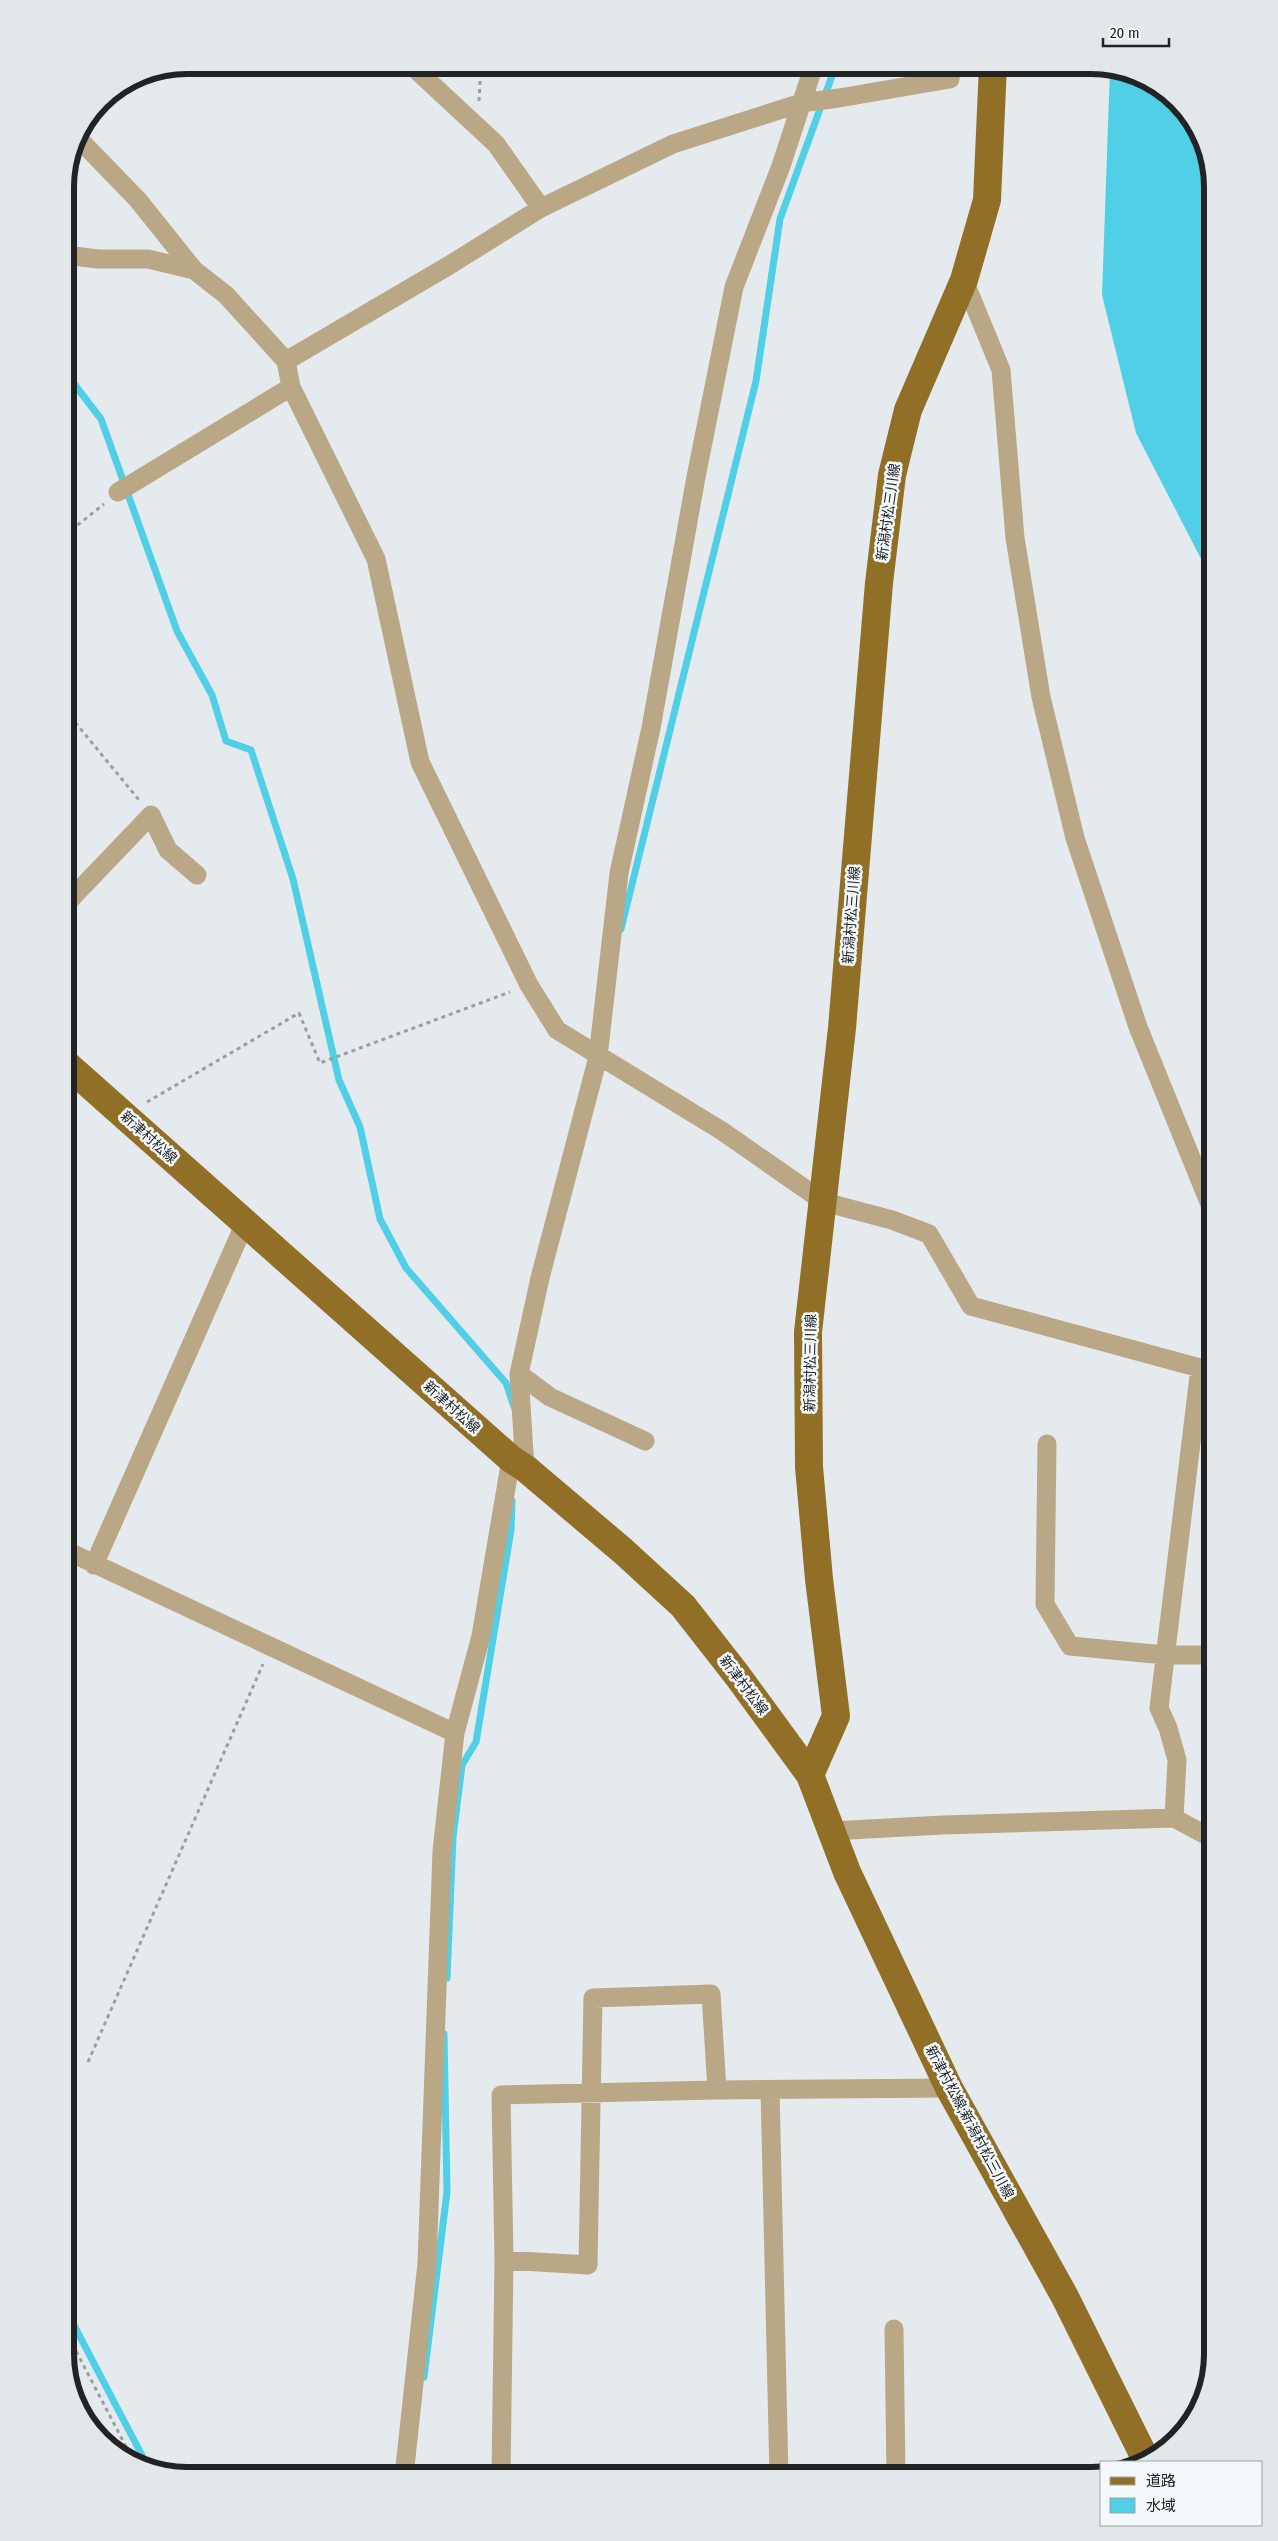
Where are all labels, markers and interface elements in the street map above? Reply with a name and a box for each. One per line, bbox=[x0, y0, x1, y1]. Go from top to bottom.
scale bar bbox=[1103, 15, 1169, 47]
text: 20 m bbox=[1110, 24, 1140, 42]
street label: 新潟村松三川線 bbox=[873, 462, 904, 562]
street label: 新潟村松三川線 bbox=[840, 866, 863, 965]
street label: 新津村松線 bbox=[117, 1108, 180, 1167]
street label: 新潟村松三川線 bbox=[801, 1314, 820, 1412]
street label: 新津村松線 bbox=[420, 1378, 483, 1437]
street label: 新津村松線 bbox=[716, 1652, 771, 1718]
street label: 新津村松線;新潟村松三川線 bbox=[922, 2043, 1017, 2202]
legend bbox=[1100, 2461, 1263, 2526]
text: 道路 bbox=[1146, 2472, 1176, 2490]
text: 水域 bbox=[1146, 2497, 1176, 2515]

